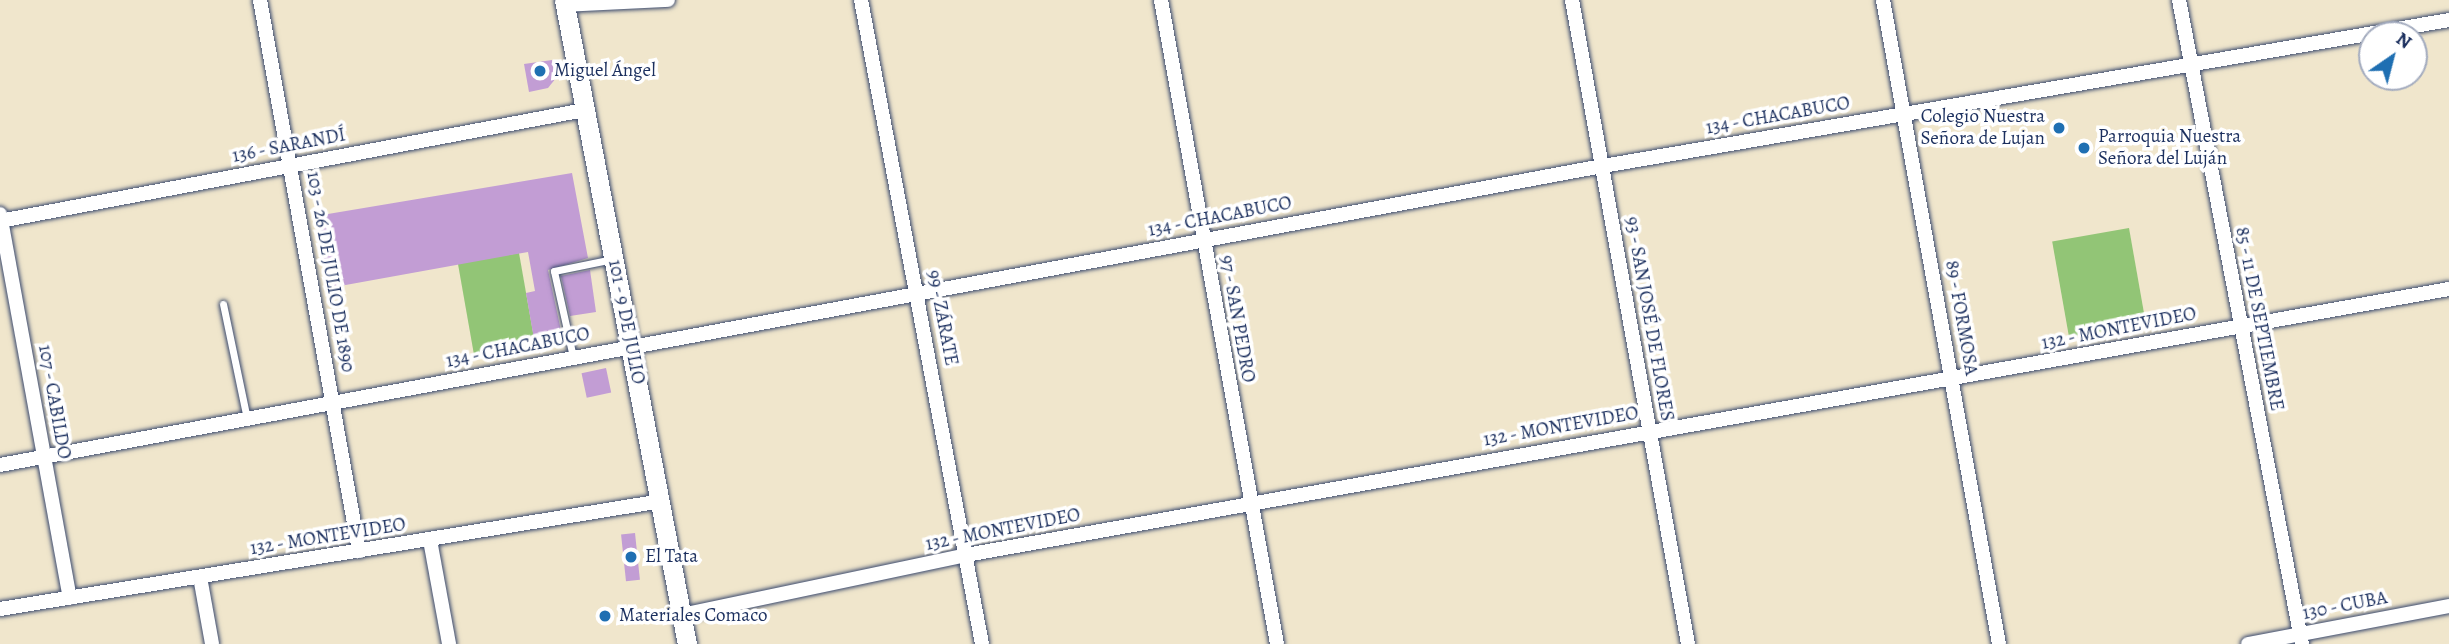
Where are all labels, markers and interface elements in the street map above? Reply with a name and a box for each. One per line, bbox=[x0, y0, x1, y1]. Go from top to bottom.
north arrow bbox=[2358, 21, 2428, 91]
text: N bbox=[2391, 26, 2417, 55]
place label: Miguel Ángel bbox=[554, 60, 656, 82]
marker: Miguel Ángel bbox=[532, 63, 548, 79]
street label: 134 - CHACABUCO bbox=[1704, 92, 1852, 140]
place label: Colegio Nuestra Señora de Lujan bbox=[1921, 106, 2045, 150]
marker: Colegio Nuestra Señora de Lujan bbox=[2051, 120, 2067, 136]
street label: 136 - SARANDÍ bbox=[230, 124, 348, 168]
place label: Parroquia Nuestra Señora del Luján bbox=[2098, 126, 2241, 170]
marker: Parroquia Nuestra Señora del Luján bbox=[2076, 140, 2092, 156]
street label: 103 - 26 DE JULIO DE 1890 bbox=[301, 169, 359, 375]
street label: 134 - CHACABUCO bbox=[1146, 192, 1294, 242]
street label: 93 - SAN JOSÉ DE FLORES bbox=[1620, 215, 1678, 423]
street label: 85 - 11 DE SEPTIEMBRE bbox=[2230, 225, 2288, 413]
street label: 97 - SAN PEDRO bbox=[1215, 253, 1259, 385]
street label: 101 - 9 DE JULIO bbox=[603, 257, 649, 387]
street label: 89 - FORMOSA bbox=[1940, 258, 1982, 378]
street label: 99 - ZÁRATE bbox=[921, 268, 963, 368]
street label: 132 - MONTEVIDEO bbox=[2039, 303, 2199, 355]
street label: 134 - CHACABUCO bbox=[444, 323, 592, 373]
street label: 107 - CABILDO bbox=[33, 343, 75, 461]
street label: 132 - MONTEVIDEO bbox=[1481, 402, 1641, 452]
street label: 132 - MONTEVIDEO bbox=[923, 504, 1083, 556]
street label: 132 - MONTEVIDEO bbox=[248, 513, 408, 561]
place label: El Tata bbox=[645, 546, 698, 568]
marker: El Tata bbox=[623, 549, 639, 565]
street label: 130 - CUBA bbox=[2300, 587, 2390, 625]
place label: Materiales Comaco bbox=[619, 605, 767, 627]
marker: Materiales Comaco bbox=[597, 608, 613, 624]

